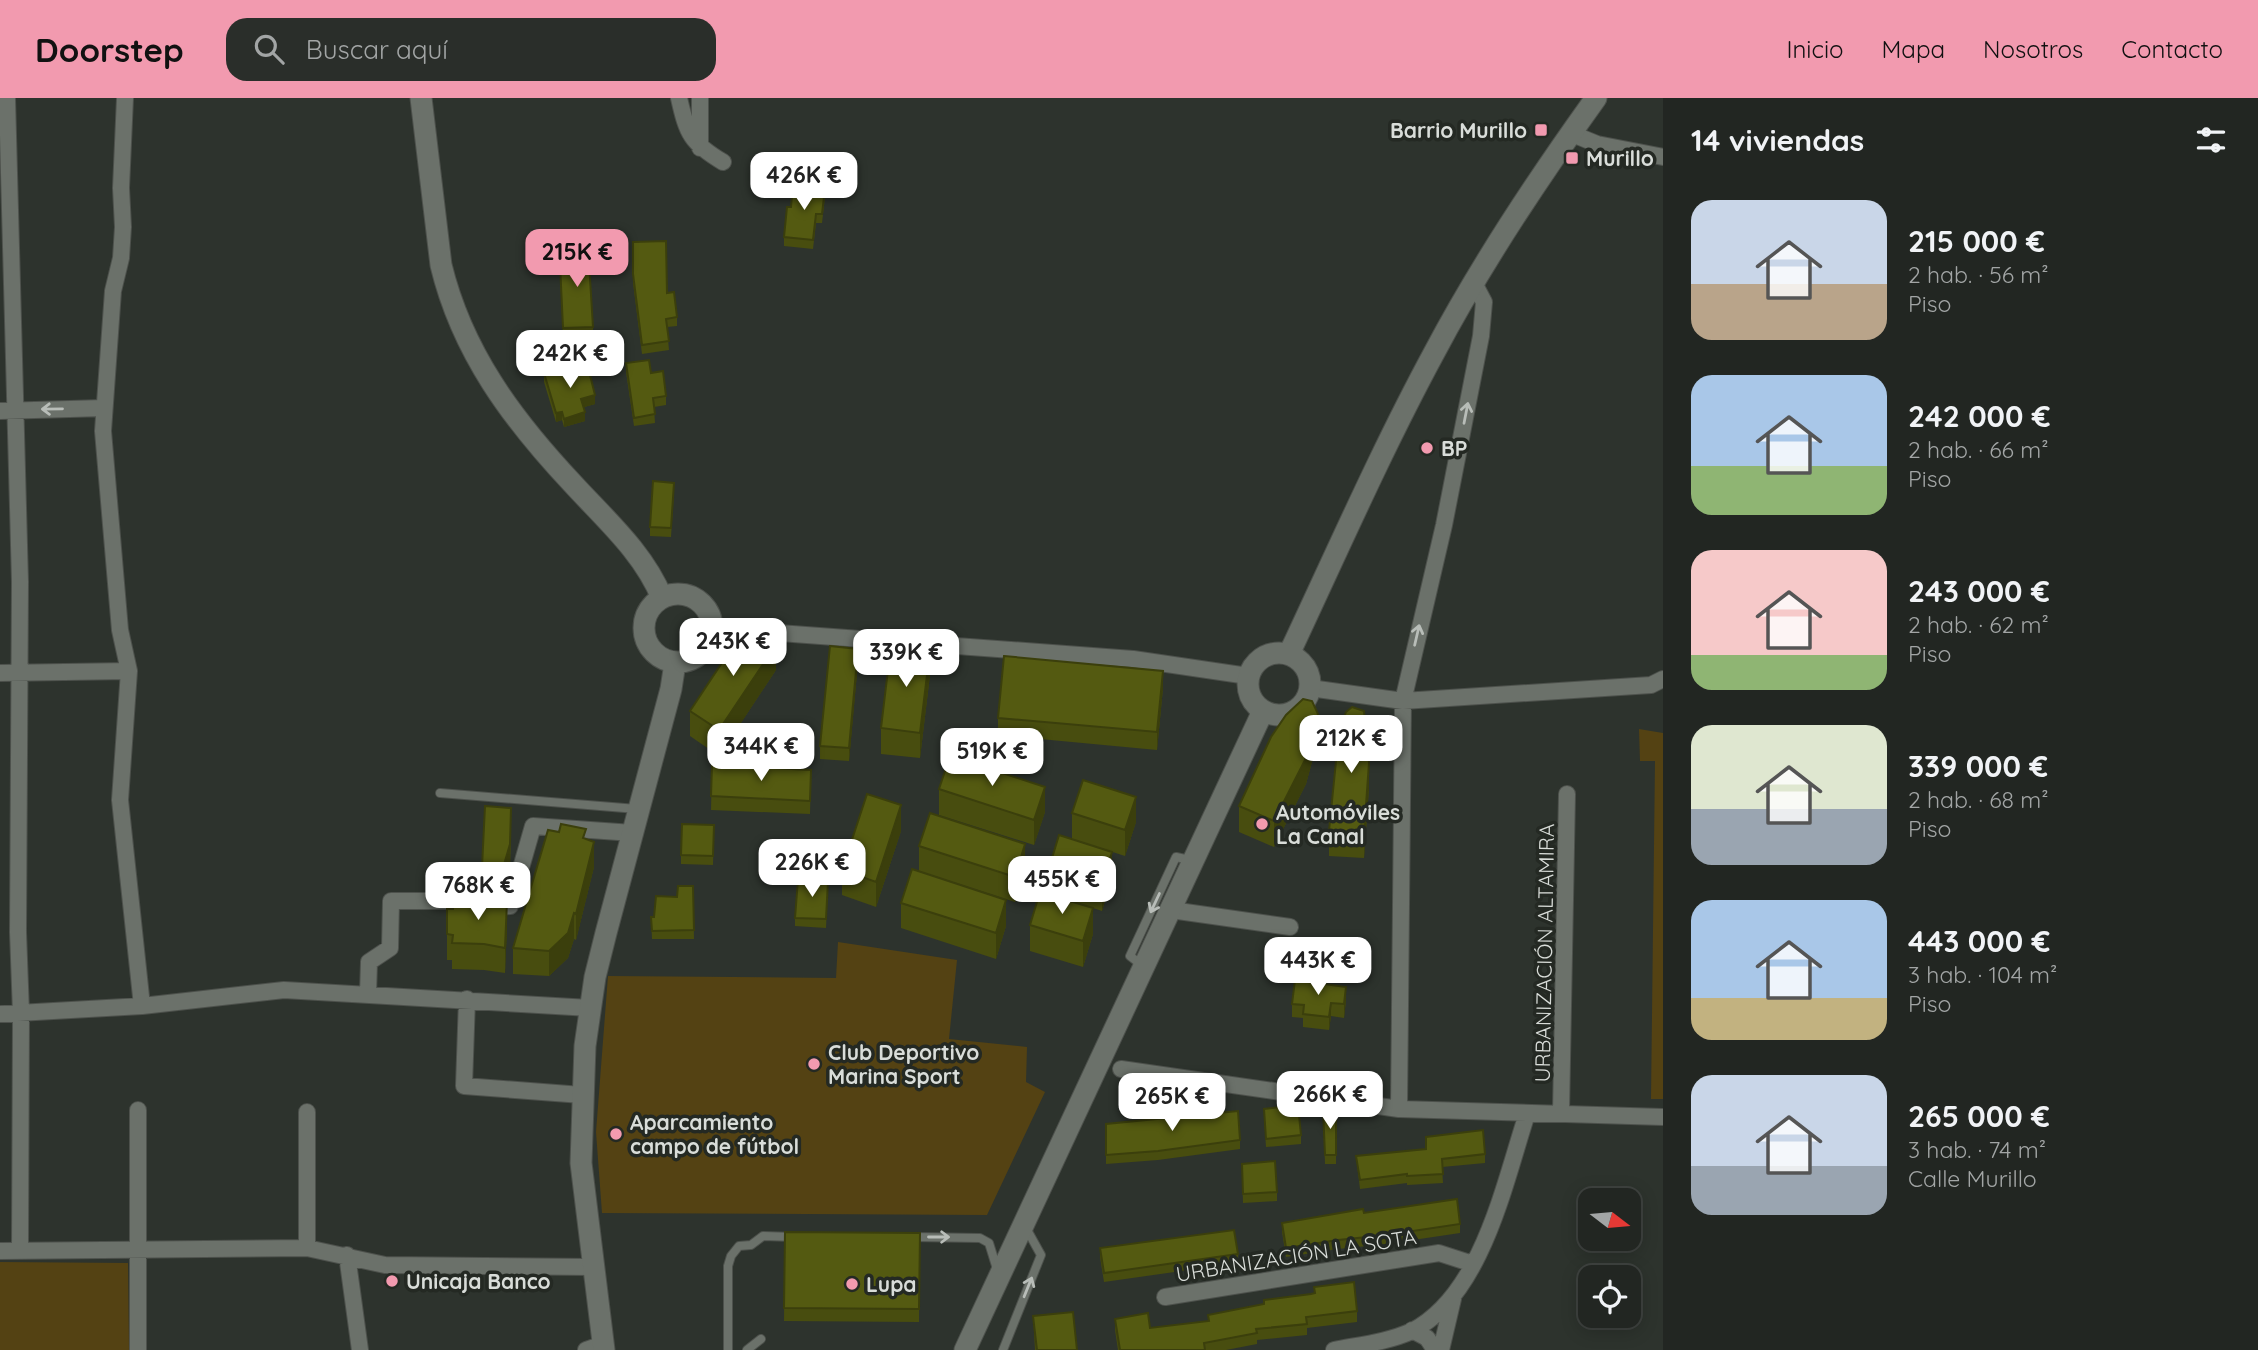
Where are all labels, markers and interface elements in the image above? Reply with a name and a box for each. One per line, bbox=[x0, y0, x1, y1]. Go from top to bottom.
search box bbox=[226, 18, 716, 81]
text: Doorstep bbox=[35, 29, 184, 70]
icon: search bbox=[250, 30, 288, 68]
text: Buscar aquí bbox=[306, 33, 448, 66]
text: Inicio bbox=[1786, 34, 1844, 64]
text: Mapa bbox=[1882, 34, 1945, 64]
text: Nosotros bbox=[1983, 34, 2083, 64]
text: Contacto bbox=[2121, 34, 2223, 64]
place label: Barrio Murillo bbox=[1390, 117, 1527, 143]
text: 14 viviendas bbox=[1691, 121, 1864, 159]
icon: filters bbox=[2192, 121, 2230, 159]
marker: Barrio Murillo bbox=[1533, 122, 1549, 138]
place label: Murillo bbox=[1586, 145, 1654, 171]
marker: Murillo bbox=[1564, 150, 1580, 166]
pin: 426K € bbox=[747, 152, 861, 212]
text: 426K € bbox=[766, 160, 842, 189]
text: 215 000 € bbox=[1908, 222, 2045, 260]
icon: home bbox=[1747, 228, 1831, 312]
pin: 215K € bbox=[520, 230, 634, 289]
text: 215K € bbox=[541, 237, 613, 266]
text: 2 hab. · 56 m² bbox=[1908, 260, 2049, 289]
text: Piso bbox=[1908, 289, 1951, 318]
pin: 242K € bbox=[513, 330, 627, 390]
text: 242K € bbox=[532, 338, 608, 367]
text: 242 000 € bbox=[1908, 397, 2051, 435]
one-way arrow bbox=[1460, 402, 1473, 425]
one-way arrow bbox=[41, 403, 64, 416]
icon: home bbox=[1747, 403, 1831, 487]
place label: BP bbox=[1441, 435, 1467, 461]
text: 2 hab. · 66 m² bbox=[1908, 435, 2048, 464]
marker: BP bbox=[1419, 440, 1435, 456]
text: Piso bbox=[1908, 464, 1951, 493]
text: 243 000 € bbox=[1908, 572, 2050, 610]
icon: home bbox=[1747, 578, 1831, 662]
text: 2 hab. · 62 m² bbox=[1908, 610, 2049, 639]
pin: 243K € bbox=[676, 618, 790, 678]
one-way arrow bbox=[1411, 624, 1424, 647]
text: 243K € bbox=[696, 626, 770, 655]
pin: 339K € bbox=[849, 630, 963, 689]
text: 339K € bbox=[869, 637, 943, 666]
text: Piso bbox=[1908, 639, 1951, 668]
pin: 212K € bbox=[1294, 716, 1408, 775]
text: 212K € bbox=[1315, 723, 1387, 752]
pin: 344K € bbox=[704, 724, 818, 783]
pin: 519K € bbox=[935, 728, 1049, 788]
text: 344K € bbox=[723, 731, 799, 760]
text: 519K € bbox=[956, 736, 1028, 765]
text: 339 000 € bbox=[1908, 747, 2048, 785]
icon: home bbox=[1747, 753, 1831, 837]
text: 2 hab. · 68 m² bbox=[1908, 785, 2049, 814]
place label: Automóviles La Canal bbox=[1276, 799, 1400, 849]
text: Piso bbox=[1908, 814, 1951, 843]
marker: Automóviles La Canal bbox=[1254, 816, 1270, 832]
street label: URBANIZACIÓN ALTAMIRA bbox=[1529, 823, 1559, 1083]
pin: 226K € bbox=[755, 840, 869, 899]
text: 226K € bbox=[775, 847, 849, 876]
pin: 455K € bbox=[1005, 856, 1119, 916]
pin: 768K € bbox=[421, 862, 535, 922]
text: 455K € bbox=[1024, 864, 1100, 893]
text: 768K € bbox=[441, 870, 515, 899]
one-way arrow bbox=[1147, 892, 1161, 913]
text: 443 000 € bbox=[1908, 922, 2050, 960]
icon: home bbox=[1747, 928, 1831, 1012]
pin: 443K € bbox=[1261, 937, 1375, 997]
text: 443K € bbox=[1280, 945, 1356, 974]
text: 3 hab. · 104 m² bbox=[1908, 960, 2057, 989]
text: Piso bbox=[1908, 989, 1951, 1018]
place label: Club Deportivo Marina Sport bbox=[828, 1039, 979, 1089]
marker: Club Deportivo Marina Sport bbox=[806, 1056, 822, 1072]
pin: 266K € bbox=[1273, 1072, 1387, 1131]
pin: 265K € bbox=[1115, 1074, 1229, 1133]
text: 266K € bbox=[1293, 1079, 1367, 1108]
text: 265K € bbox=[1135, 1081, 1209, 1110]
text: 265 000 € bbox=[1908, 1097, 2050, 1135]
icon: home bbox=[1747, 1103, 1831, 1187]
place label: Aparcamiento campo de fútbol bbox=[630, 1109, 799, 1159]
marker: Aparcamiento campo de fútbol bbox=[608, 1126, 624, 1142]
text: 3 hab. · 74 m² bbox=[1908, 1135, 2046, 1164]
text: Calle Murillo bbox=[1908, 1164, 2037, 1193]
north arrow bbox=[1578, 1188, 1642, 1251]
map controls bbox=[1578, 1188, 1641, 1328]
street label: URBANIZACIÓN LA SOTA bbox=[1174, 1223, 1418, 1287]
one-way arrow bbox=[927, 1230, 950, 1244]
button: locate bbox=[1578, 1265, 1641, 1328]
place label: Unicaja Banco bbox=[406, 1268, 551, 1294]
place label: Lupa bbox=[866, 1271, 917, 1297]
marker: Unicaja Banco bbox=[384, 1273, 400, 1289]
marker: Lupa bbox=[844, 1276, 860, 1292]
one-way arrow bbox=[1023, 1276, 1036, 1298]

